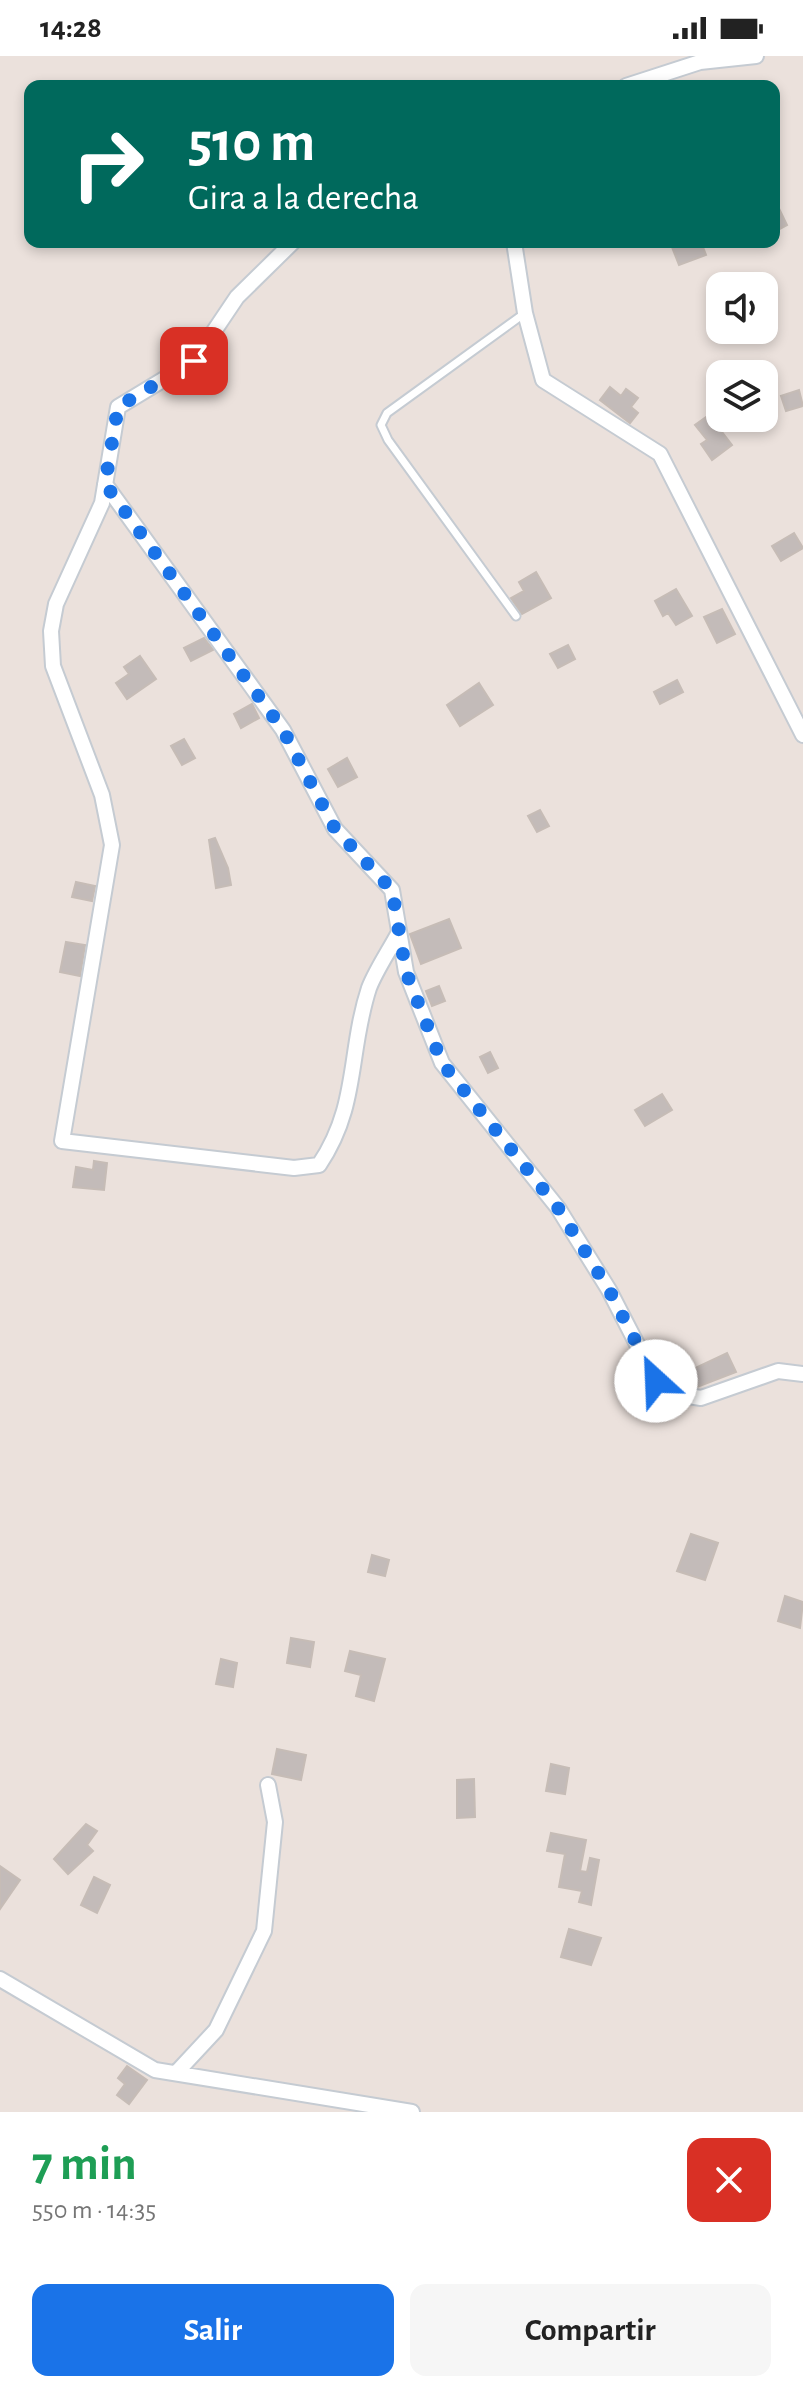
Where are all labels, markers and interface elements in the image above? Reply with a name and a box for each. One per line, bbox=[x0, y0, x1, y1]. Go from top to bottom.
text: 14:28 bbox=[40, 13, 102, 43]
icon: right bbox=[56, 112, 160, 216]
text: 510 m bbox=[188, 115, 315, 171]
text: Gira a la derecha bbox=[188, 180, 419, 216]
map controls bbox=[706, 272, 778, 432]
button: sound bbox=[706, 272, 778, 344]
pin bbox=[160, 327, 228, 395]
icon: arrive bbox=[172, 339, 216, 383]
button: layers bbox=[706, 360, 778, 432]
position arrow bbox=[614, 1339, 698, 1423]
button: close bbox=[687, 2138, 771, 2222]
text: 7 min bbox=[32, 2141, 137, 2189]
text: 550 m · 14:35 bbox=[32, 2197, 156, 2223]
button: Salir bbox=[32, 2284, 394, 2376]
button: Compartir bbox=[410, 2284, 771, 2376]

